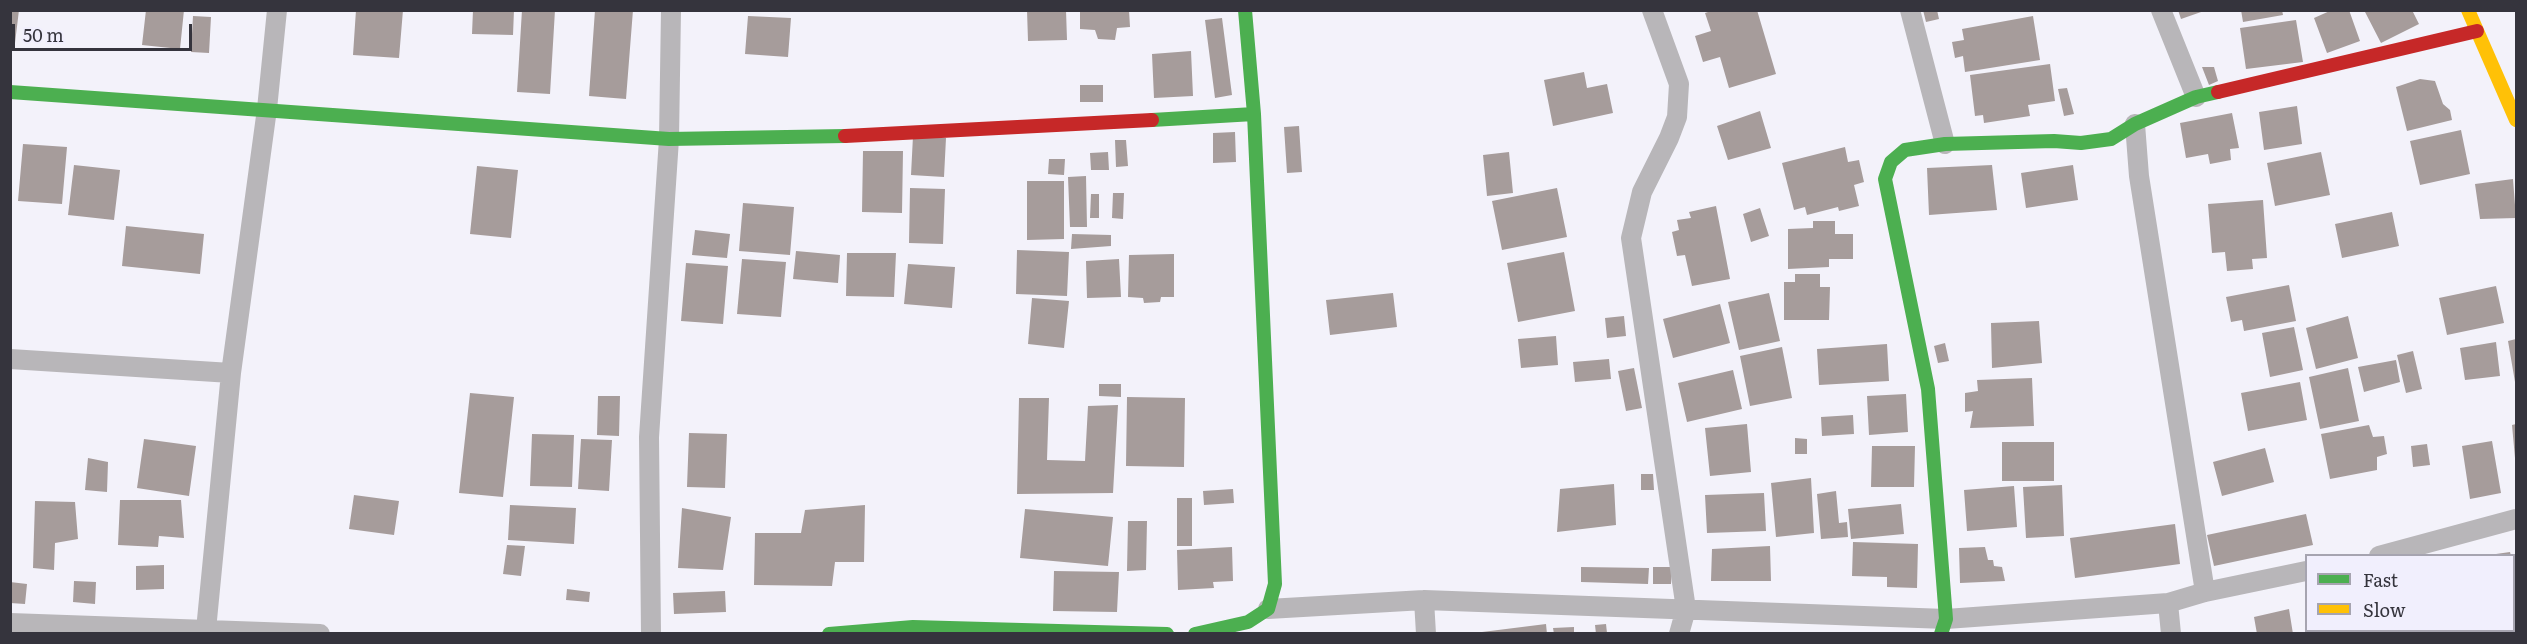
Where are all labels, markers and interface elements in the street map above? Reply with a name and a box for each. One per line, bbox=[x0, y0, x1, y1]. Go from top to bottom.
scale bar bbox=[15, 12, 195, 50]
text: 50 m bbox=[23, 21, 64, 48]
legend bbox=[2305, 554, 2515, 632]
text: Fast bbox=[2363, 566, 2398, 593]
text: Slow bbox=[2363, 596, 2405, 623]

